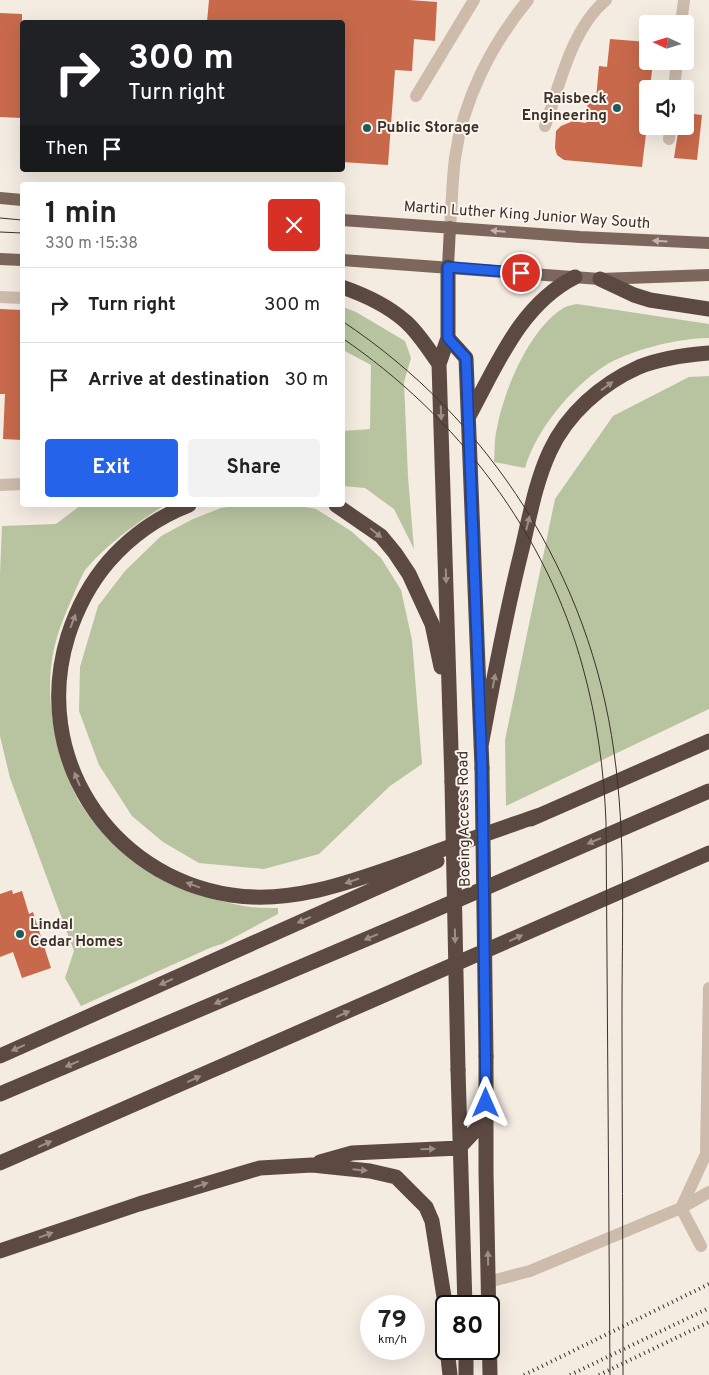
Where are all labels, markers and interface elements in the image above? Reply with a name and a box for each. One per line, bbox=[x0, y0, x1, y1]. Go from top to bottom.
north arrow bbox=[639, 15, 694, 70]
map controls bbox=[639, 15, 694, 135]
text: 300 m bbox=[128, 37, 234, 81]
icon: right bbox=[45, 40, 110, 105]
text: Turn right bbox=[128, 80, 225, 107]
button: sound bbox=[639, 80, 694, 135]
place label: Raisbeck Engineering bbox=[522, 90, 607, 126]
marker: Raisbeck Engineering bbox=[611, 102, 623, 114]
place label: Public Storage bbox=[377, 119, 479, 138]
marker: Public Storage bbox=[361, 122, 373, 134]
icon: arrive bbox=[98, 135, 126, 163]
text: Then bbox=[45, 137, 88, 161]
text: 1 min bbox=[45, 196, 117, 233]
street label: Martin Luther King Junior Way South bbox=[403, 198, 651, 234]
button: close bbox=[268, 199, 320, 251]
one-way arrow bbox=[490, 226, 506, 234]
text: 330 m · 15:38 bbox=[45, 234, 138, 254]
one-way arrow bbox=[652, 237, 668, 245]
pin bbox=[500, 252, 542, 294]
icon: arrive bbox=[507, 259, 535, 287]
icon: right bbox=[45, 291, 73, 319]
text: Turn right bbox=[88, 293, 176, 317]
text: 300 m bbox=[264, 293, 320, 317]
icon: arrive bbox=[45, 366, 73, 394]
text: Arrive at destination bbox=[88, 368, 269, 392]
text: 30 m bbox=[284, 368, 328, 392]
one-way arrow bbox=[600, 381, 614, 391]
one-way arrow bbox=[437, 405, 445, 421]
button: Exit bbox=[45, 439, 178, 497]
button: Share bbox=[188, 439, 320, 497]
one-way arrow bbox=[525, 515, 533, 530]
one-way arrow bbox=[369, 528, 382, 539]
one-way arrow bbox=[442, 568, 450, 584]
one-way arrow bbox=[70, 614, 78, 628]
one-way arrow bbox=[490, 673, 498, 689]
street label: Boeing Access Road bbox=[454, 751, 476, 887]
one-way arrow bbox=[72, 772, 80, 786]
one-way arrow bbox=[587, 838, 601, 846]
one-way arrow bbox=[344, 877, 359, 885]
one-way arrow bbox=[185, 881, 200, 889]
place label: Lindal Cedar Homes bbox=[30, 916, 123, 952]
one-way arrow bbox=[297, 917, 311, 925]
marker: Lindal Cedar Homes bbox=[14, 928, 26, 940]
one-way arrow bbox=[451, 928, 459, 944]
one-way arrow bbox=[509, 933, 523, 941]
one-way arrow bbox=[364, 934, 378, 942]
one-way arrow bbox=[159, 978, 173, 986]
one-way arrow bbox=[214, 997, 228, 1005]
one-way arrow bbox=[336, 1009, 350, 1017]
one-way arrow bbox=[11, 1045, 25, 1053]
one-way arrow bbox=[65, 1060, 79, 1068]
one-way arrow bbox=[187, 1074, 201, 1082]
position arrow bbox=[459, 1076, 511, 1128]
one-way arrow bbox=[38, 1139, 52, 1147]
one-way arrow bbox=[421, 1144, 437, 1152]
one-way arrow bbox=[352, 1166, 368, 1174]
one-way arrow bbox=[193, 1180, 208, 1188]
one-way arrow bbox=[39, 1231, 54, 1239]
one-way arrow bbox=[484, 1249, 492, 1265]
speed limit sign: 80 bbox=[435, 1295, 500, 1360]
text: 79 bbox=[378, 1305, 407, 1337]
text: km/h bbox=[378, 1332, 407, 1348]

